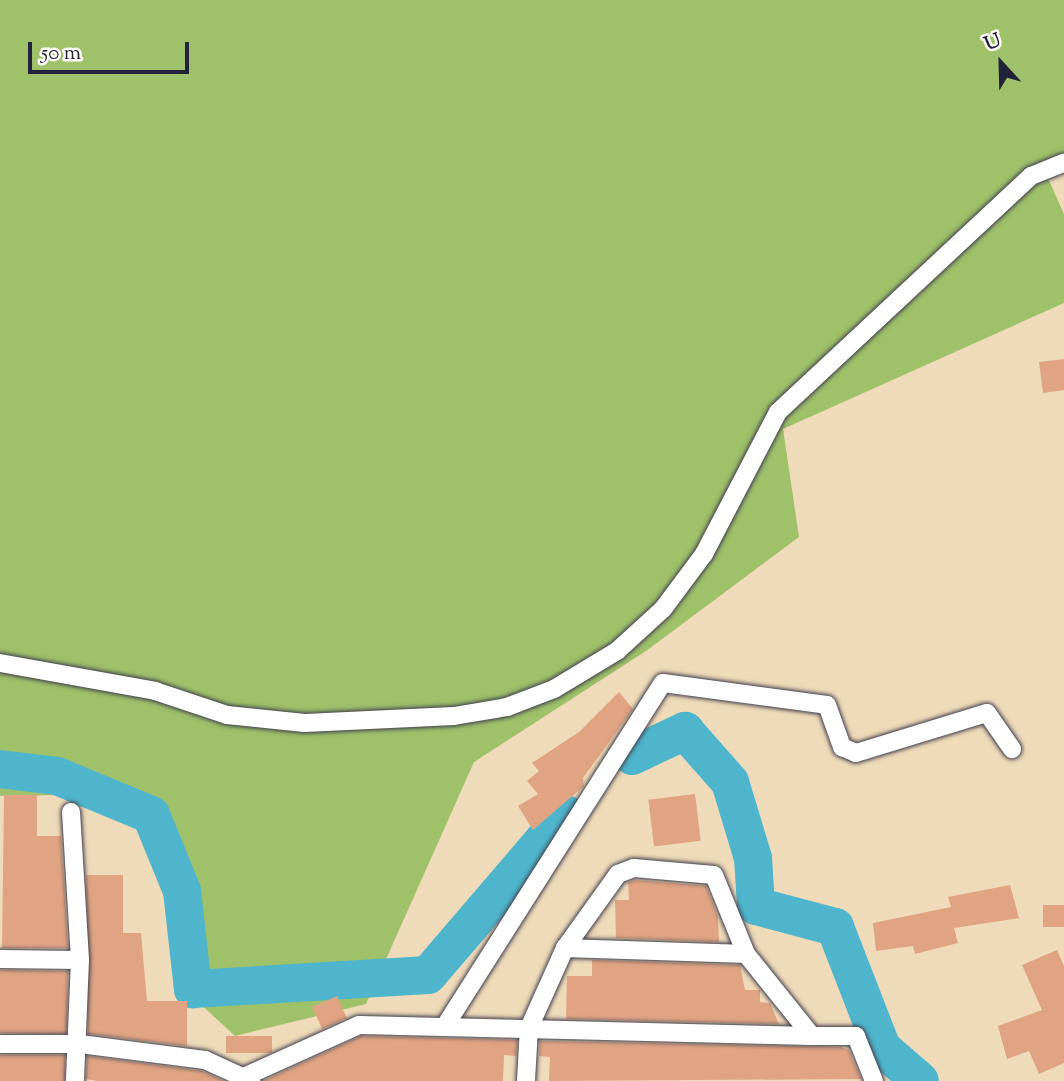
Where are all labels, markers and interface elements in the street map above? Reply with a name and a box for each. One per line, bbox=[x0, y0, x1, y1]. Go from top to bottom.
scale bar bbox=[32, 28, 192, 72]
north arrow bbox=[966, 28, 1036, 98]
text: U bbox=[981, 28, 1005, 58]
text: 50 m bbox=[41, 39, 81, 69]

